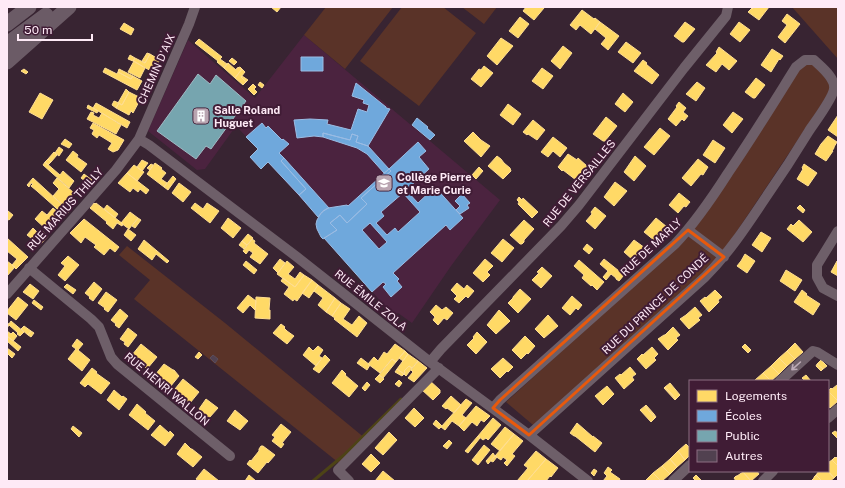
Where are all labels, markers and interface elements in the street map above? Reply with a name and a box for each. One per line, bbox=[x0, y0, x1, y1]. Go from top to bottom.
scale bar bbox=[18, 16, 92, 42]
text: 50 m bbox=[24, 23, 52, 37]
street label: CHEMIN D'AIX bbox=[135, 32, 177, 106]
place label: Salle Roland Huguet bbox=[214, 104, 280, 129]
building icon: Salle Roland Huguet bbox=[191, 106, 211, 126]
street label: RUE DE VERSAILLES bbox=[540, 137, 618, 229]
street label: RUE MARIUS THILLY bbox=[25, 165, 105, 253]
place label: Collège Pierre et Marie Curie bbox=[397, 171, 472, 196]
school or university icon: Collège Pierre et Marie Curie bbox=[374, 173, 394, 193]
street label: RUE DE MARLY bbox=[618, 216, 684, 278]
street label: RUE DU PRINCE DE CONDÉ bbox=[599, 251, 711, 356]
street label: RUE ÉMILE ZOLA bbox=[332, 266, 410, 333]
street label: RUE HENRI WALLON bbox=[122, 350, 212, 428]
one-way arrow bbox=[791, 361, 801, 371]
legend bbox=[689, 380, 829, 472]
text: Logements bbox=[725, 389, 787, 403]
text: Écoles bbox=[725, 409, 762, 423]
text: Public bbox=[725, 429, 760, 443]
text: Autres bbox=[725, 449, 762, 463]

